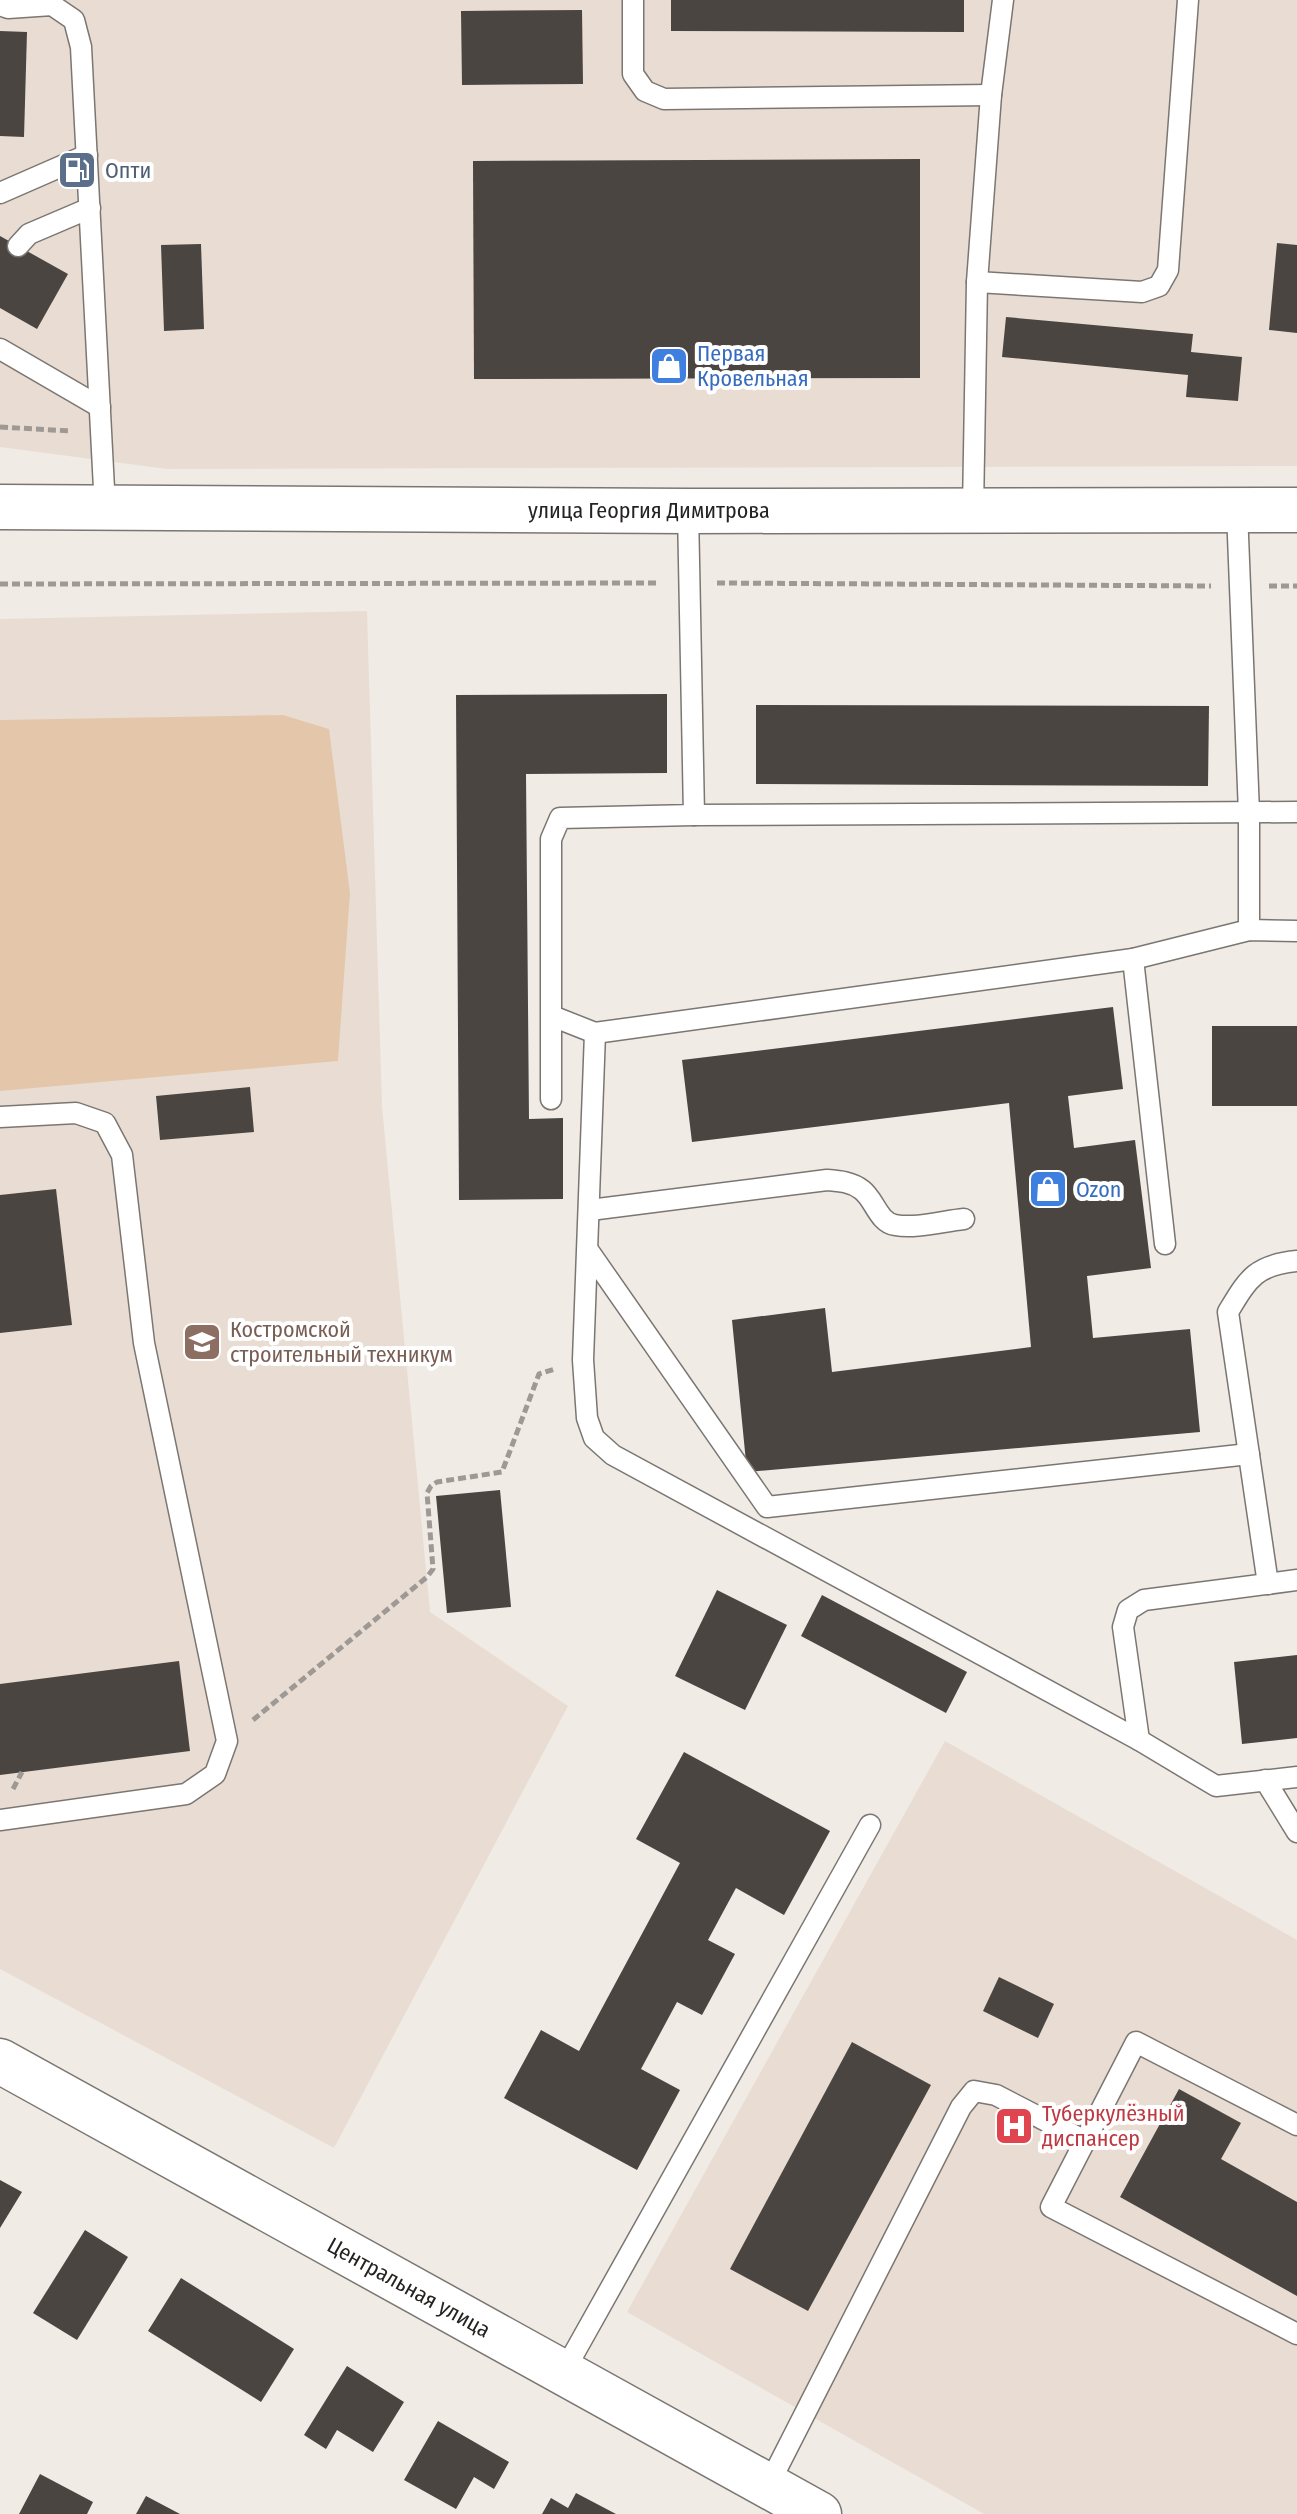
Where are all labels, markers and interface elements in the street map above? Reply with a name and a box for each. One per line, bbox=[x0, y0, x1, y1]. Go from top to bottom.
fuel station icon: Опти bbox=[56, 149, 98, 191]
place label: Опти bbox=[105, 157, 151, 184]
place label: Первая Кровельная bbox=[697, 340, 809, 392]
shop icon: Первая Кровельная bbox=[648, 345, 690, 387]
street label: улица Георгия Димитрова bbox=[528, 497, 770, 524]
shop icon: Ozon bbox=[1027, 1168, 1069, 1210]
place label: Ozon bbox=[1076, 1176, 1121, 1203]
place label: Костромской строительный техникум bbox=[230, 1316, 453, 1368]
school or university icon: Костромской строительный техникум bbox=[181, 1321, 223, 1363]
place label: Туберкулёзный диспансер bbox=[1042, 2100, 1185, 2152]
hospital icon: Туберкулёзный диспансер bbox=[993, 2105, 1035, 2147]
street label: Центральная улица bbox=[322, 2231, 495, 2343]

